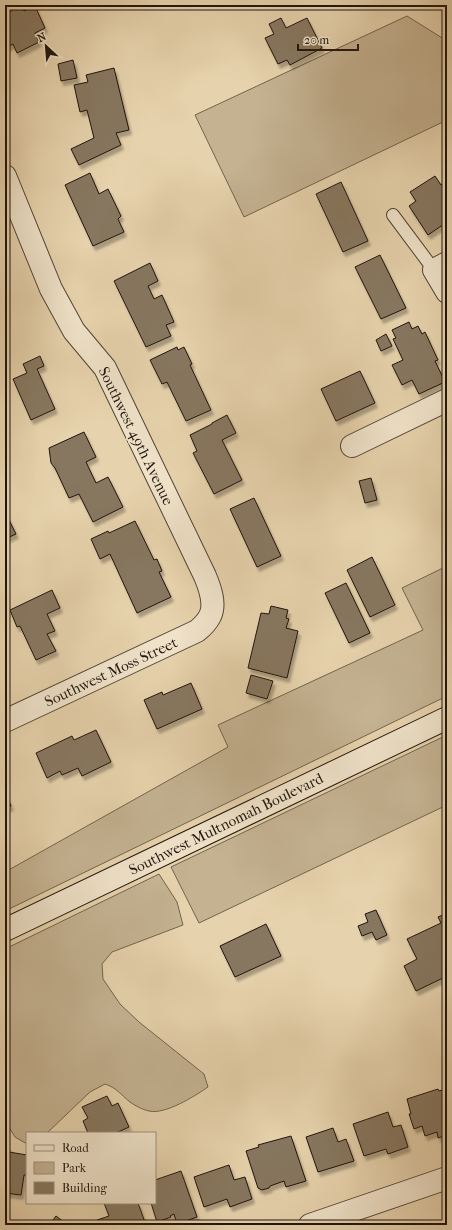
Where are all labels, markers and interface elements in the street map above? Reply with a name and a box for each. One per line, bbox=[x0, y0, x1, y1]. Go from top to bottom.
north arrow bbox=[26, 26, 66, 66]
scale bar bbox=[298, 26, 358, 52]
text: N bbox=[35, 30, 49, 45]
text: 20 m bbox=[304, 33, 329, 47]
street label: Southwest 49th Avenue bbox=[95, 364, 178, 509]
street label: Southwest Moss Street bbox=[42, 633, 181, 711]
street label: Southwest Multnomah Boulevard bbox=[126, 769, 327, 879]
legend bbox=[26, 1132, 156, 1204]
text: Road bbox=[62, 1141, 89, 1155]
text: Park bbox=[62, 1161, 87, 1175]
text: Building bbox=[62, 1181, 107, 1195]

